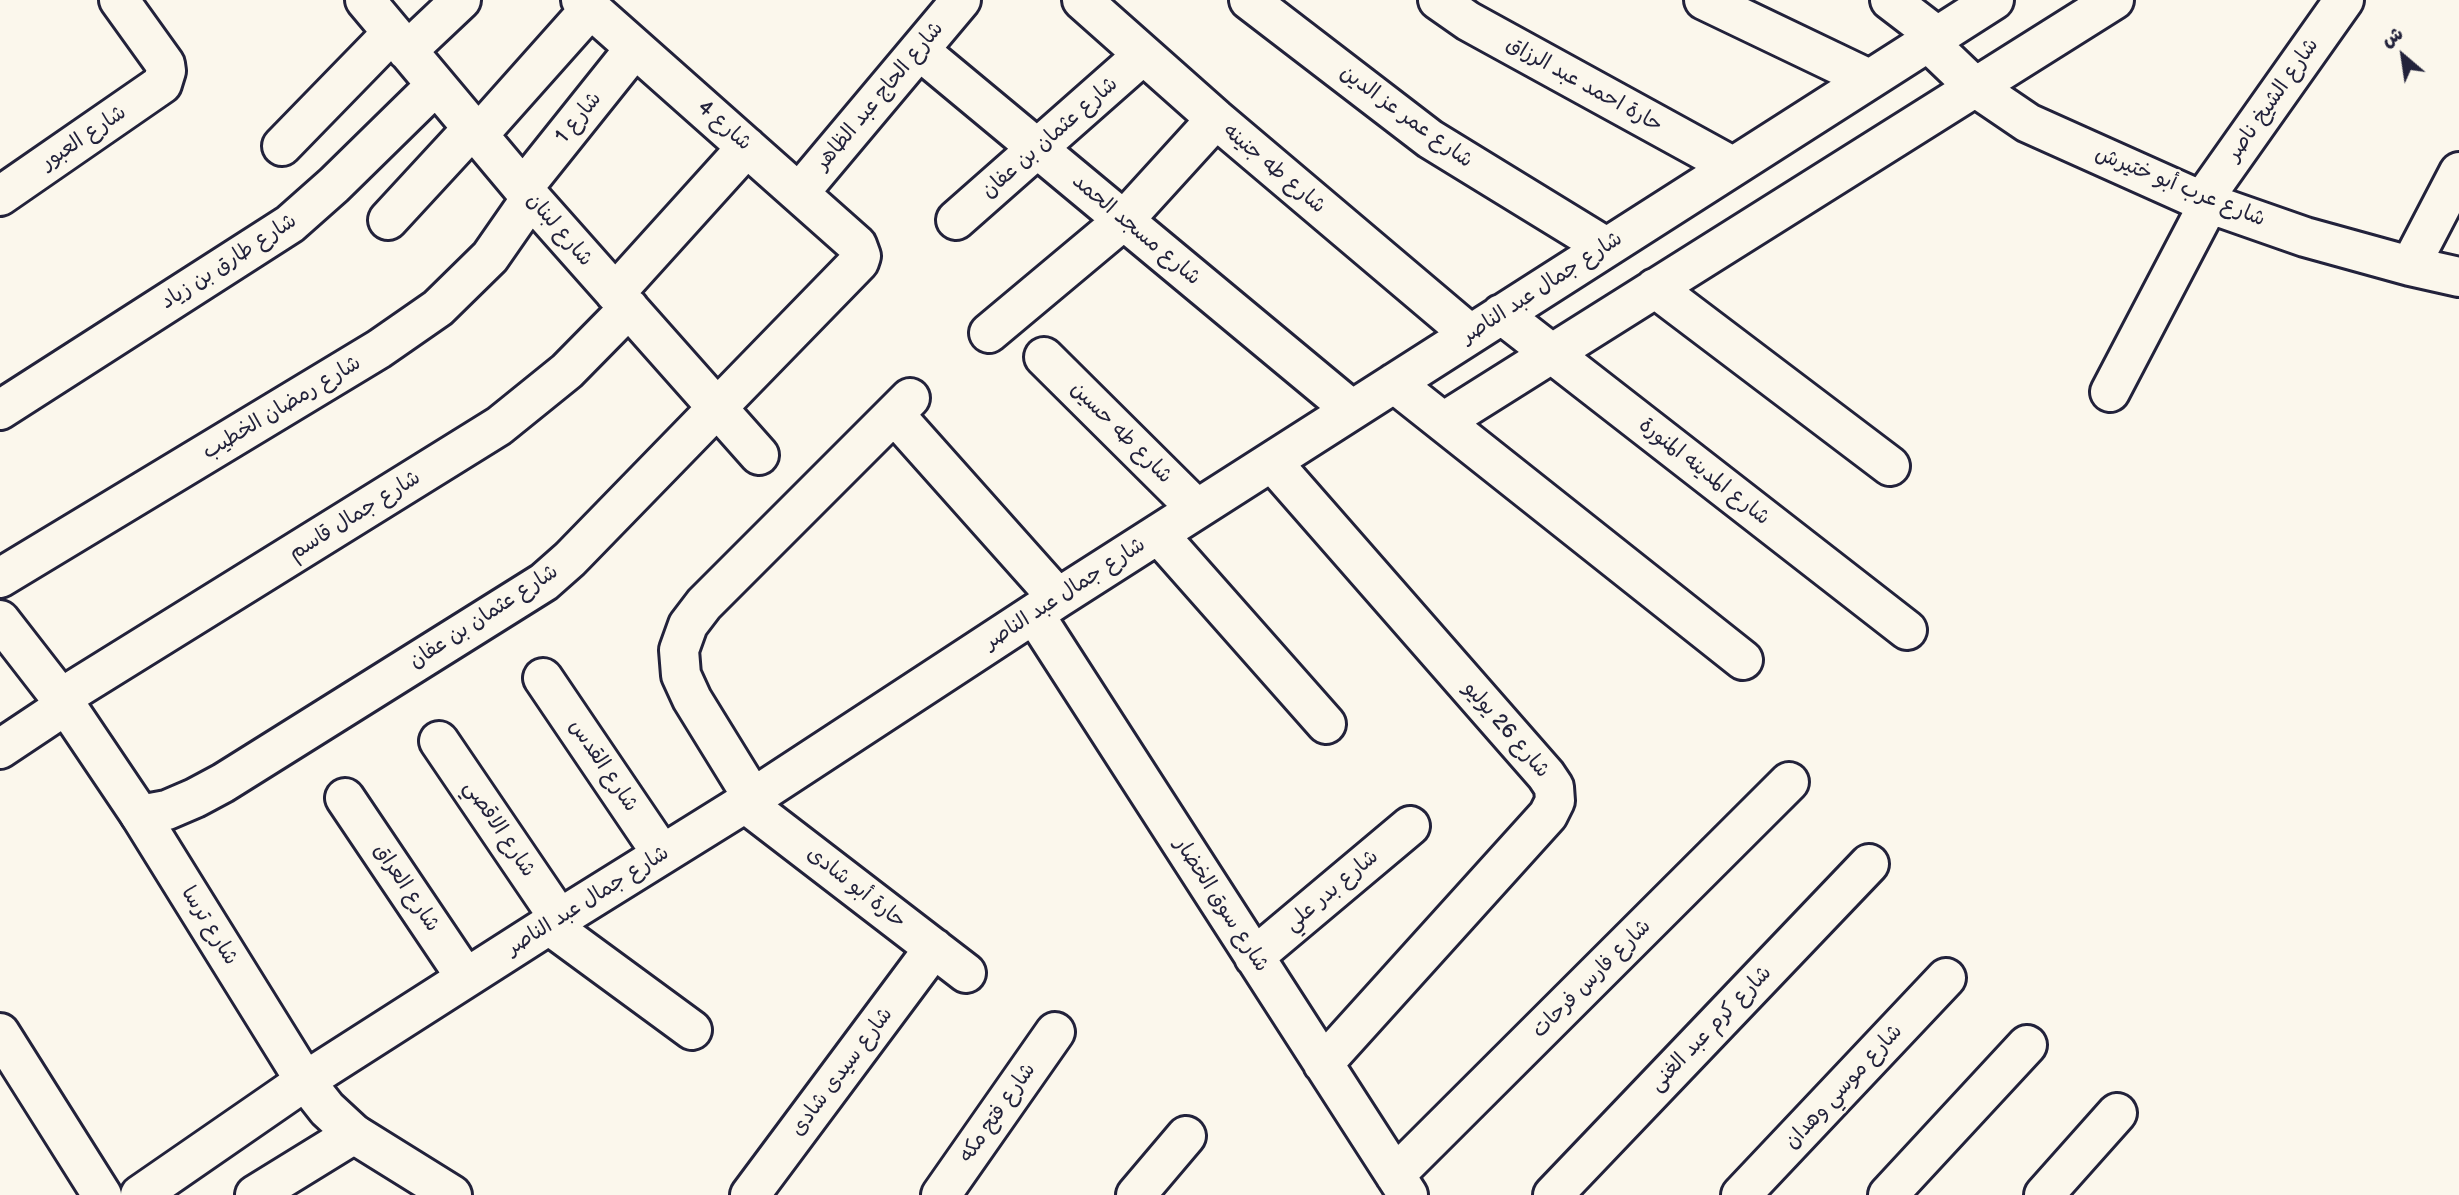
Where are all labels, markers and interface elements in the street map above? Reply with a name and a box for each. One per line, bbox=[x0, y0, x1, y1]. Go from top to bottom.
street label: شارع الحاج عبد الظاهر bbox=[811, 17, 949, 175]
north arrow bbox=[2368, 21, 2438, 91]
text: ش bbox=[2378, 22, 2407, 52]
street label: حارة احمد عبد الرزاق bbox=[1501, 32, 1667, 138]
street label: شارع الشيخ ناصر bbox=[2221, 34, 2325, 166]
street label: شارع عمر عز الدين bbox=[1335, 60, 1477, 174]
street label: شارع عثمان بن عفان bbox=[977, 72, 1123, 204]
street label: شارع 1 bbox=[551, 87, 607, 149]
street label: شارع 4 bbox=[692, 96, 756, 156]
street label: شارع العبور bbox=[37, 100, 131, 176]
street label: شارع طه جنينه bbox=[1218, 119, 1330, 219]
street label: شارع عرب أبو ختيرش bbox=[2091, 141, 2269, 233]
street label: شارع مسجد الحمد bbox=[1067, 169, 1205, 291]
street label: شارع لبنان bbox=[520, 188, 598, 272]
street label: شارع طارق بن زياد bbox=[156, 209, 302, 315]
street label: شارع جمال عبد الناصر bbox=[1457, 227, 1627, 349]
street label: شارع رمضان الخطيب bbox=[198, 351, 366, 465]
street label: شارع طه حسين bbox=[1065, 377, 1177, 489]
street label: شارع المدينه المنورة bbox=[1633, 413, 1775, 531]
street label: شارع جمال قاسم bbox=[285, 465, 425, 567]
street label: شارع جمال عبد الناصر bbox=[980, 533, 1150, 655]
street label: شارع عثمان بن عفان bbox=[405, 559, 563, 675]
street label: شارع 26 يوليو bbox=[1457, 677, 1555, 783]
street label: شارع القدس bbox=[563, 715, 643, 817]
street label: شارع الاقصي bbox=[458, 776, 540, 882]
street label: شارع سوق الخضار bbox=[1168, 833, 1274, 977]
street label: شارع العراق bbox=[367, 839, 445, 937]
street label: شارع جمال عبد الناصر bbox=[502, 841, 674, 961]
street label: حارة أبو شادى bbox=[801, 842, 911, 934]
street label: شارع بدر علي bbox=[1280, 845, 1384, 937]
street label: شارع ترسا bbox=[175, 882, 243, 970]
street label: شارع فارس فرحات bbox=[1527, 914, 1657, 1044]
street label: شارع كرم عبد الغنى bbox=[1645, 961, 1777, 1097]
street label: شارع سيدى شادى bbox=[785, 1003, 899, 1141]
street label: شارع موسي وهدان bbox=[1780, 1019, 1908, 1155]
street label: شارع فتح مكه bbox=[954, 1058, 1042, 1168]

